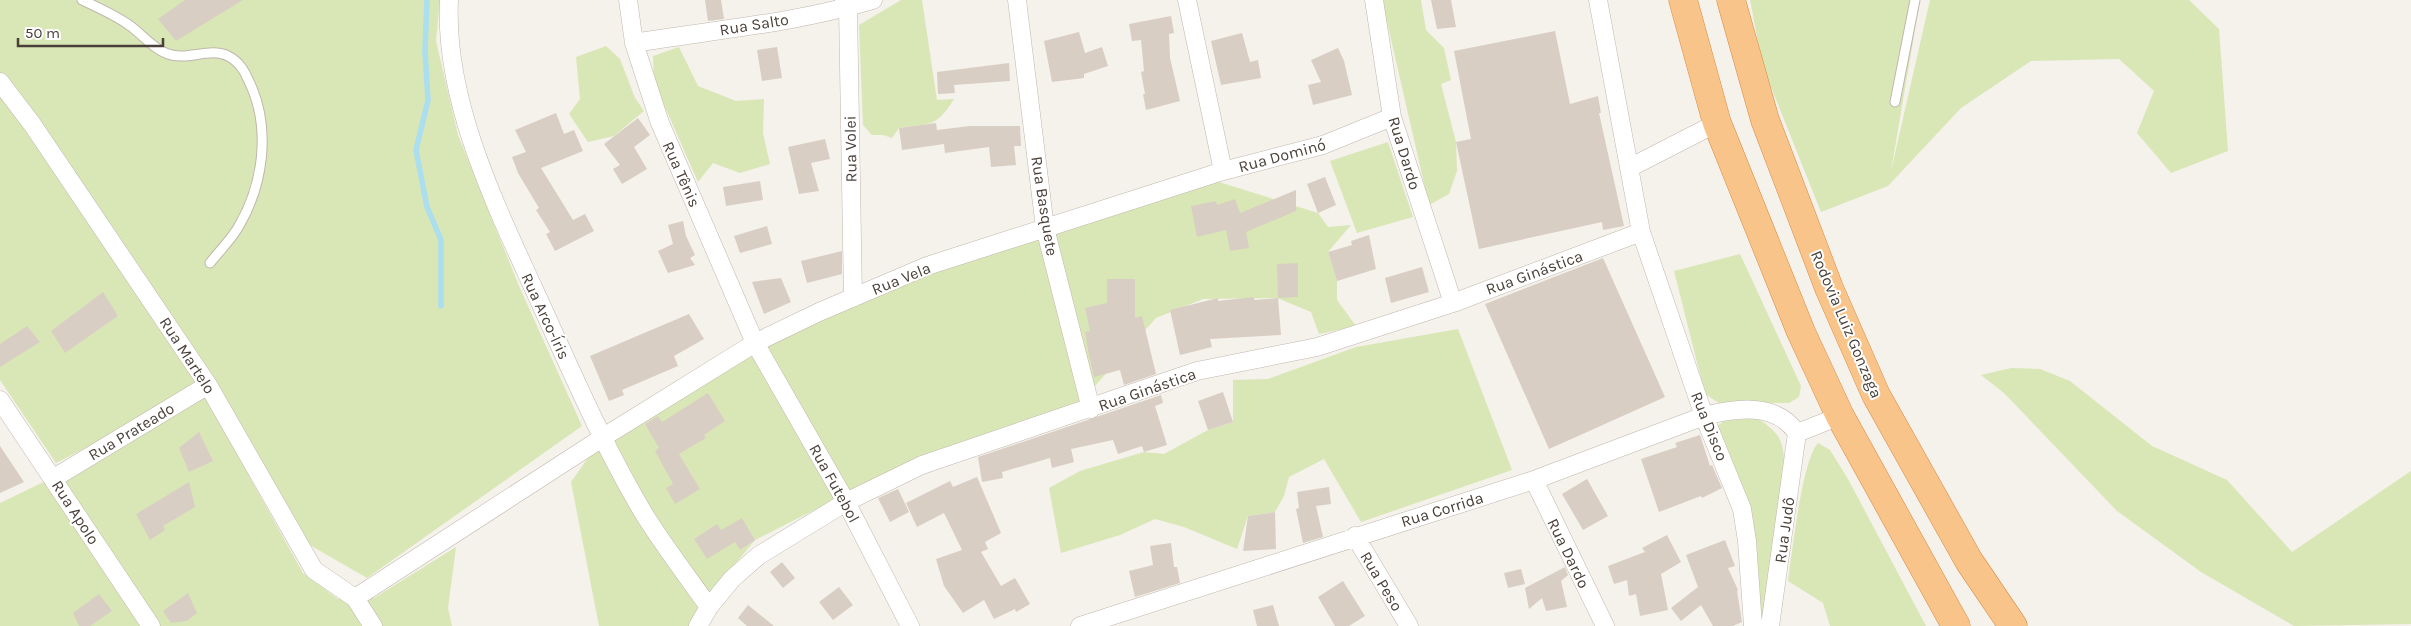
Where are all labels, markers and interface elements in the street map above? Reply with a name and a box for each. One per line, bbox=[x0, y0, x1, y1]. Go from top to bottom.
street label: Rua Salto bbox=[718, 10, 790, 39]
scale bar bbox=[18, 15, 162, 47]
text: 50 m bbox=[25, 24, 60, 42]
street label: Rua Dardo bbox=[1384, 114, 1425, 192]
street label: Rua Volei bbox=[840, 115, 861, 183]
street label: Rua Dominó bbox=[1236, 135, 1328, 176]
street label: Rua Tênis bbox=[659, 138, 704, 210]
street label: Rua Basquete bbox=[1027, 155, 1062, 257]
street label: Rua Ginástica bbox=[1483, 246, 1585, 299]
street label: Rodovia Luiz Gonzaga bbox=[1807, 248, 1886, 401]
street label: Rua Vela bbox=[869, 258, 934, 299]
street label: Rua Arco-Íris bbox=[517, 270, 574, 362]
street label: Rua Martelo bbox=[156, 313, 219, 397]
street label: Rua Ginástica bbox=[1096, 364, 1198, 415]
street label: Rua Disco bbox=[1687, 389, 1732, 464]
street label: Rua Prateado bbox=[85, 398, 178, 465]
street label: Rua Futebol bbox=[805, 441, 864, 526]
street label: Rua Apolo bbox=[48, 477, 103, 548]
street label: Rua Corrida bbox=[1399, 488, 1486, 531]
street label: Rua Judô bbox=[1770, 496, 1799, 564]
street label: Rua Dardo bbox=[1543, 515, 1594, 591]
street label: Rua Peso bbox=[1356, 548, 1407, 615]

